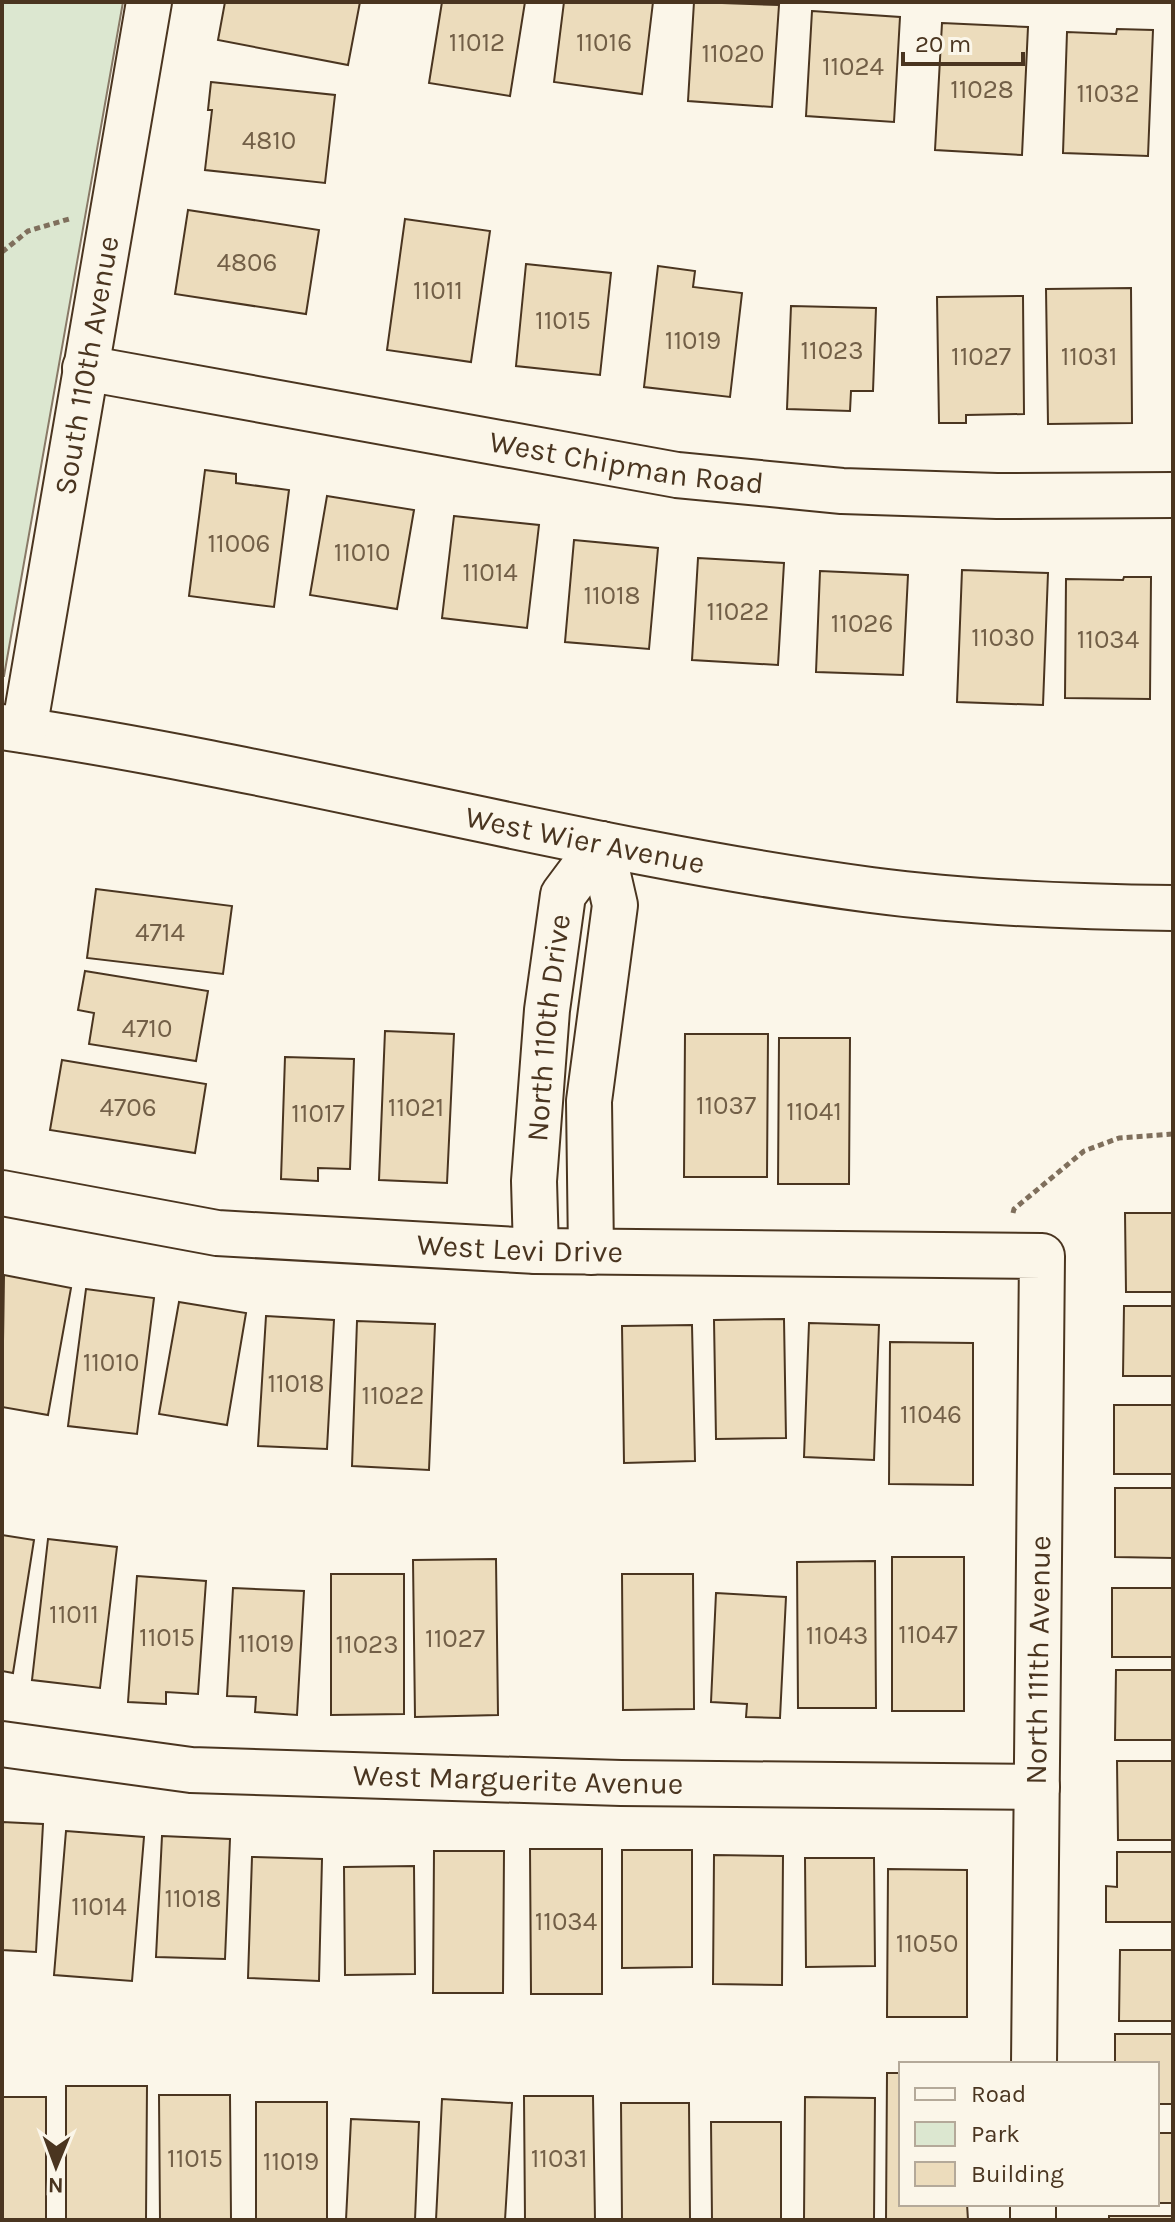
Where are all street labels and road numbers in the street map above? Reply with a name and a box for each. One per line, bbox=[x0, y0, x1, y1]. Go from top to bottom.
street label: South 110th Avenue bbox=[47, 233, 127, 498]
street label: West Chipman Road bbox=[487, 423, 765, 501]
street label: West Wier Avenue bbox=[462, 799, 708, 881]
street label: North 110th Drive bbox=[519, 912, 578, 1143]
street label: West Levi Drive bbox=[416, 1226, 623, 1270]
street label: North 111th Avenue bbox=[1018, 1535, 1058, 1785]
street label: West Marguerite Avenue bbox=[352, 1757, 684, 1802]

